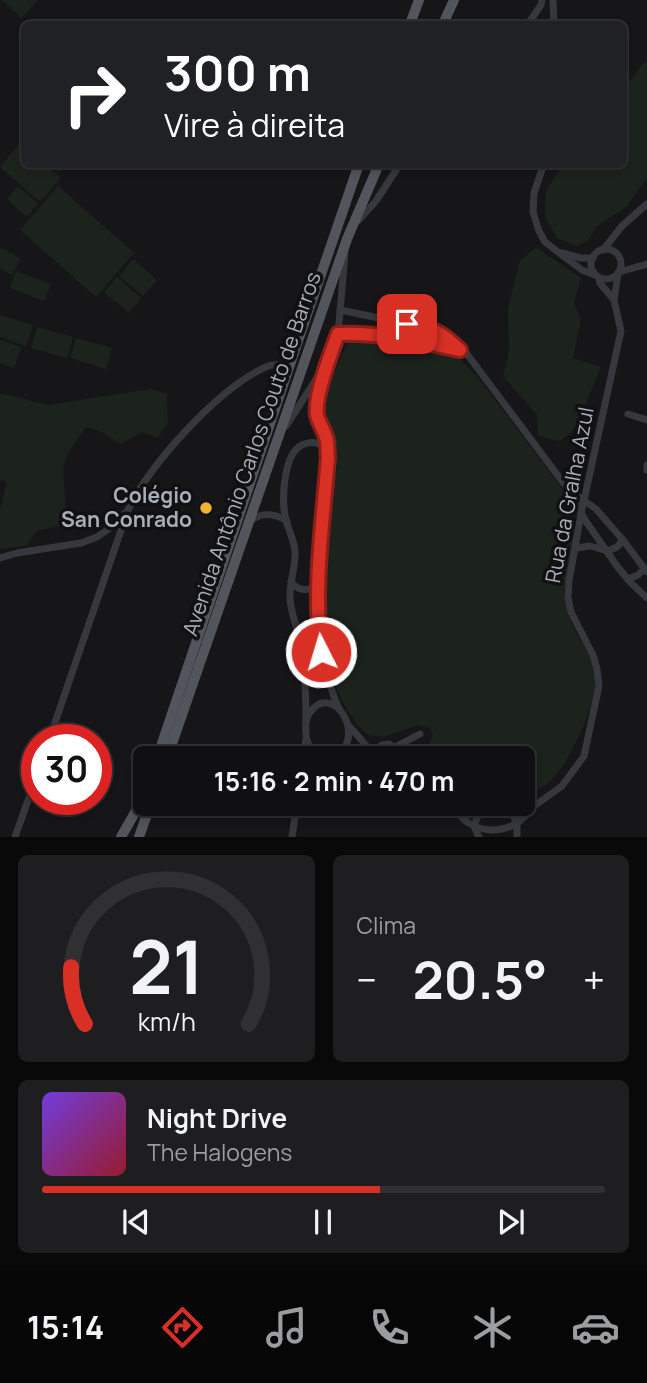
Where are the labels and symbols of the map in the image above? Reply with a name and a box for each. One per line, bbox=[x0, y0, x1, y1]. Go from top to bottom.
street label: Avenida Antônio Carlos Couto de Barros bbox=[175, 268, 327, 640]
pin bbox=[377, 294, 437, 354]
street label: Rua da Gralha Azul bbox=[538, 404, 600, 585]
place label: Colégio San Conrado bbox=[61, 481, 192, 533]
marker: Colégio San Conrado bbox=[198, 500, 214, 516]
position arrow bbox=[284, 615, 358, 689]
speed limit sign: 30 bbox=[21, 724, 112, 815]

